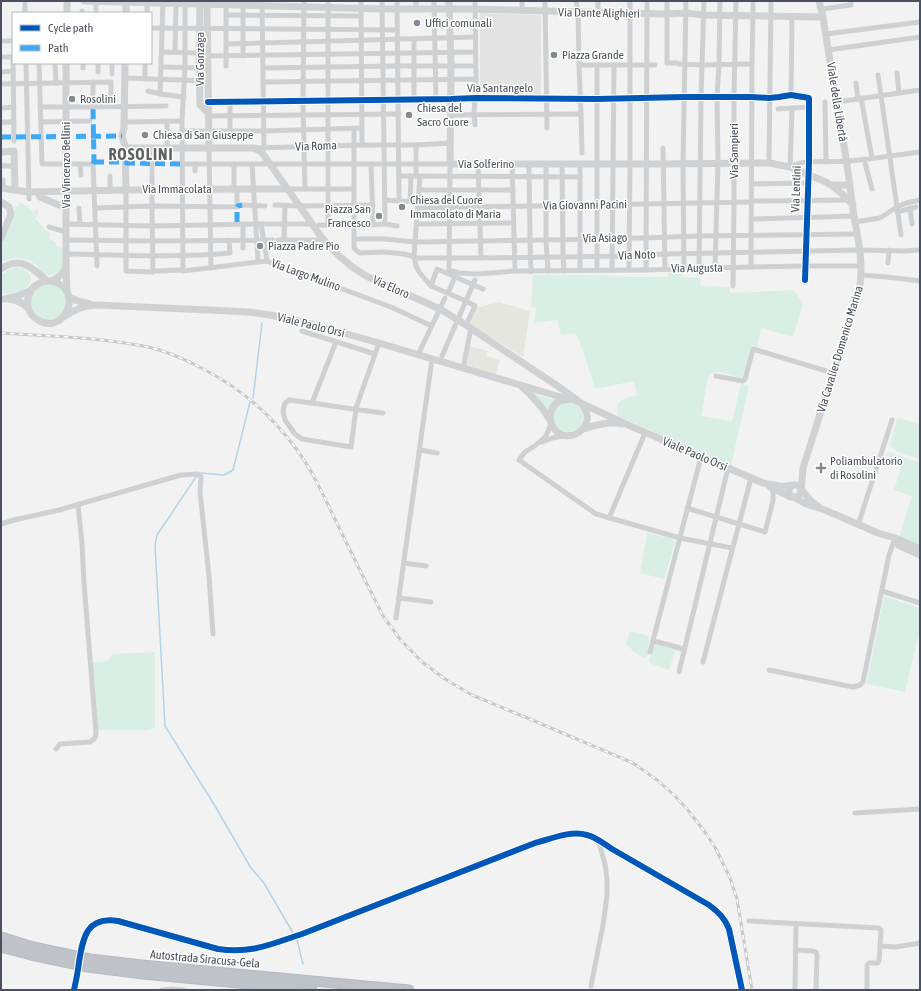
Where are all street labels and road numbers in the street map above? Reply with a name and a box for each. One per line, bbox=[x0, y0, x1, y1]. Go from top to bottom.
street label: Via Dante Alighieri bbox=[558, 5, 640, 21]
street label: Via Gonzaga bbox=[193, 32, 207, 86]
street label: Viale della Libertà bbox=[824, 61, 850, 143]
street label: Via Santangelo bbox=[467, 81, 533, 95]
street label: Via Vincenzo Bellini bbox=[59, 122, 73, 208]
street label: Via Sampieri bbox=[727, 123, 741, 179]
street label: Via Roma bbox=[295, 138, 337, 154]
street label: Via Solferino bbox=[458, 157, 514, 171]
street label: Via Lentini bbox=[788, 165, 804, 213]
street label: Via Immacolata bbox=[142, 182, 212, 196]
street label: Via Giovanni Pacini bbox=[543, 197, 627, 213]
street label: Via Asiago bbox=[582, 231, 628, 245]
street label: Via Noto bbox=[618, 247, 656, 263]
street label: Via Largo Mulino bbox=[269, 256, 343, 294]
street label: Via Augusta bbox=[671, 261, 723, 275]
street label: Via Eloro bbox=[370, 273, 412, 301]
street label: Via Cavalier Domenico Marina bbox=[814, 284, 866, 414]
street label: Viale Paolo Orsi bbox=[276, 310, 346, 340]
street label: Viale Paolo Orsi bbox=[660, 434, 730, 474]
street label: Autostrada Siracusa-Gela bbox=[149, 947, 261, 971]

